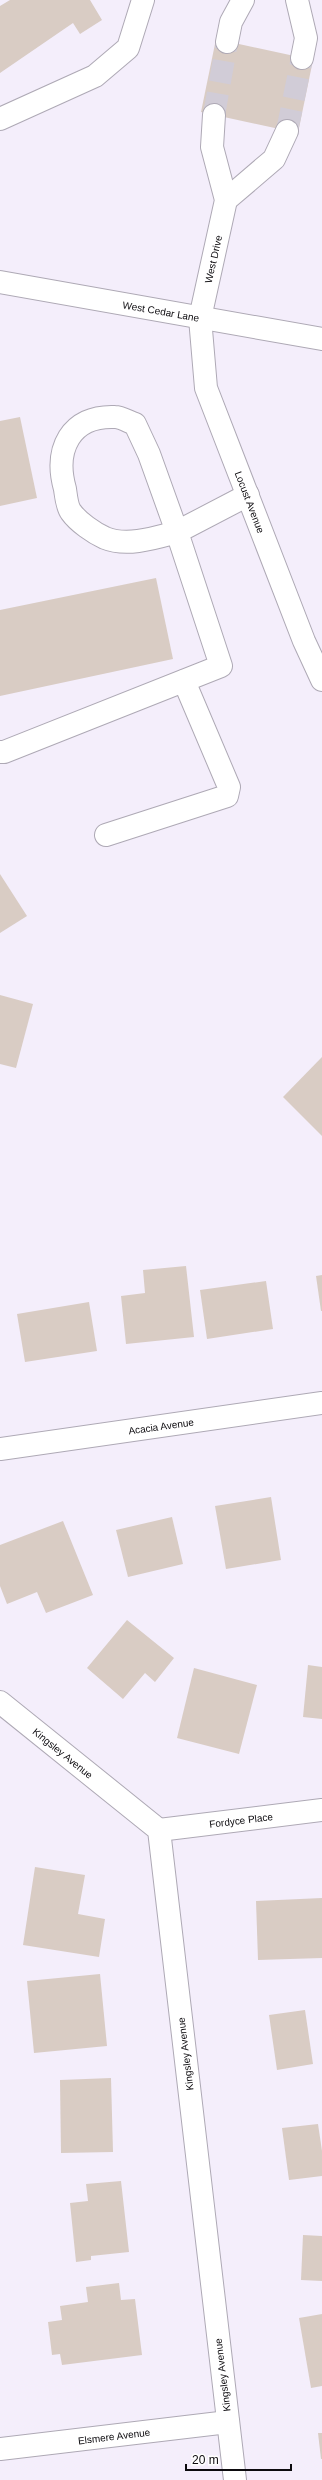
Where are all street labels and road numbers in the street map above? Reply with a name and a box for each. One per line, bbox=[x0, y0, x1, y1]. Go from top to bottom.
street label: West Drive bbox=[203, 234, 224, 284]
street label: West Cedar Lane bbox=[122, 299, 201, 324]
street label: Locust Avenue bbox=[233, 470, 267, 535]
street label: Acacia Avenue bbox=[128, 1416, 195, 1437]
street label: Kingsley Avenue bbox=[31, 1726, 95, 1781]
street label: Fordyce Place bbox=[209, 1811, 274, 1830]
street label: Kingsley Avenue bbox=[175, 2016, 195, 2091]
street label: Kingsley Avenue bbox=[212, 2337, 232, 2412]
street label: Elsmere Avenue bbox=[77, 2427, 151, 2446]

